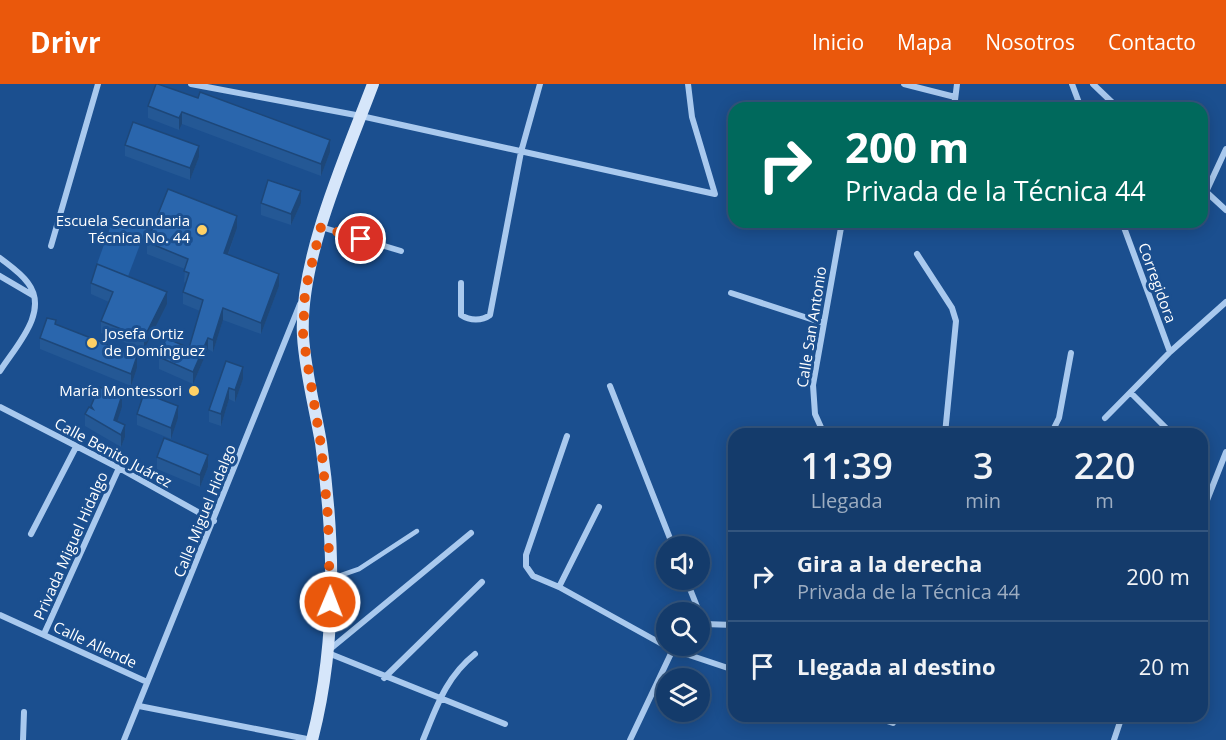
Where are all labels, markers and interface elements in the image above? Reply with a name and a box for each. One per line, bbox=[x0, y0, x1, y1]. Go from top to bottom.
text: Drivr bbox=[30, 23, 101, 61]
text: Inicio bbox=[812, 28, 864, 56]
text: Mapa bbox=[897, 28, 952, 56]
text: Nosotros bbox=[985, 28, 1075, 56]
text: Contacto bbox=[1108, 28, 1196, 56]
text: 200 m bbox=[845, 118, 969, 175]
icon: right bbox=[746, 126, 824, 204]
text: Privada de la Técnica 44 bbox=[845, 172, 1146, 209]
place label: Escuela Secundaria Técnica No. 44 bbox=[56, 210, 190, 247]
pin bbox=[335, 213, 386, 264]
icon: arrive bbox=[344, 222, 377, 255]
marker: Escuela Secundaria Técnica No. 44 bbox=[195, 223, 209, 237]
street label: Corregidora bbox=[1134, 240, 1182, 325]
street label: Calle San Antonio bbox=[792, 265, 830, 389]
place label: Josefa Ortiz de Domínguez bbox=[102, 323, 205, 360]
marker: Josefa Ortiz de Domínguez bbox=[85, 336, 99, 350]
place label: María Montessori bbox=[59, 380, 182, 400]
marker: María Montessori bbox=[187, 384, 201, 398]
street label: Calle Benito Juárez bbox=[51, 413, 176, 492]
street label: Calle Miguel Hidalgo bbox=[168, 441, 240, 580]
text: 11:39 bbox=[801, 441, 893, 490]
text: 3 bbox=[973, 441, 994, 490]
text: 220 bbox=[1074, 441, 1135, 490]
street label: Privada Miguel Hidalgo bbox=[28, 468, 112, 623]
text: Llegada bbox=[811, 487, 883, 514]
text: min bbox=[965, 487, 1001, 514]
text: m bbox=[1095, 487, 1114, 514]
map controls bbox=[656, 536, 710, 722]
button: sound bbox=[656, 536, 710, 590]
text: Gira a la derecha bbox=[797, 548, 982, 578]
icon: right bbox=[746, 560, 779, 593]
text: 200 m bbox=[1126, 561, 1190, 591]
position arrow bbox=[298, 570, 362, 634]
text: Privada de la Técnica 44 bbox=[797, 578, 1020, 605]
button: search bbox=[656, 602, 710, 656]
street label: Calle Allende bbox=[50, 616, 140, 672]
icon: arrive bbox=[746, 650, 779, 683]
text: Llegada al destino bbox=[797, 651, 996, 681]
text: 20 m bbox=[1139, 651, 1190, 681]
button: layers bbox=[656, 668, 710, 722]

